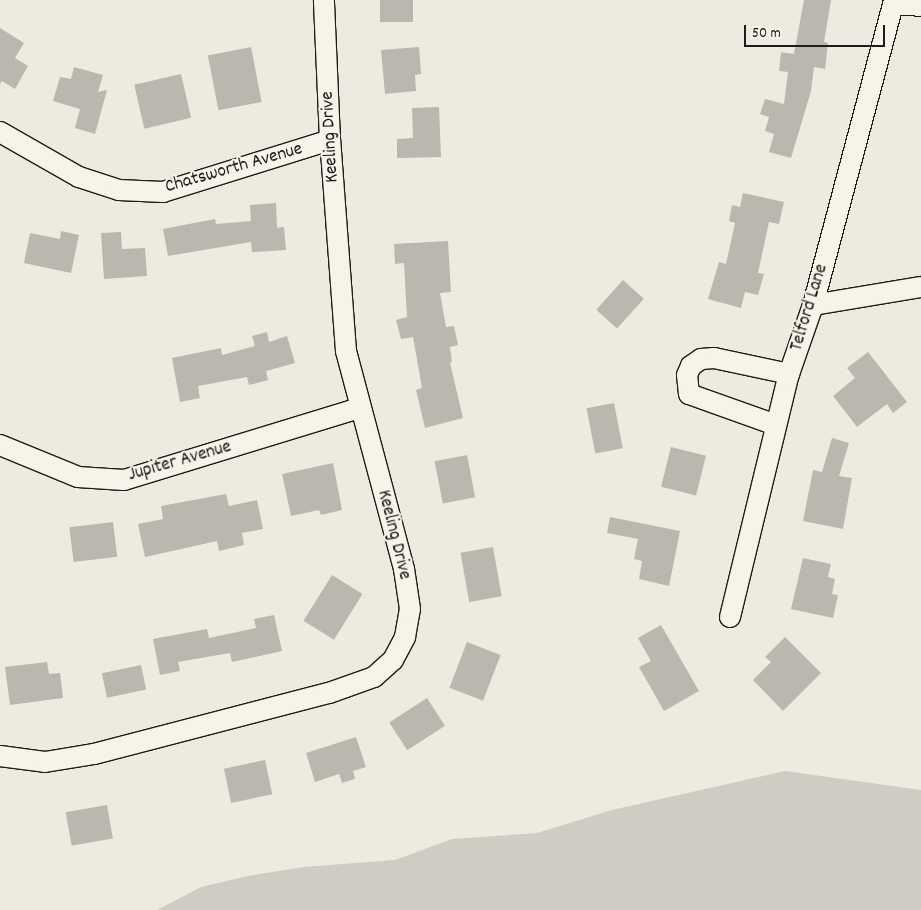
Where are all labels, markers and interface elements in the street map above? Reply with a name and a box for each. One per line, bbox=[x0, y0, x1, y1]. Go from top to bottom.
scale bar bbox=[746, 15, 887, 47]
text: 50 m bbox=[752, 23, 781, 45]
street label: Keeling Drive bbox=[317, 91, 345, 183]
street label: Chatsworth Avenue bbox=[163, 138, 305, 200]
street label: Telford Lane bbox=[786, 262, 834, 354]
street label: Jupiter Avenue bbox=[126, 436, 234, 488]
street label: Keeling Drive bbox=[371, 488, 415, 582]

